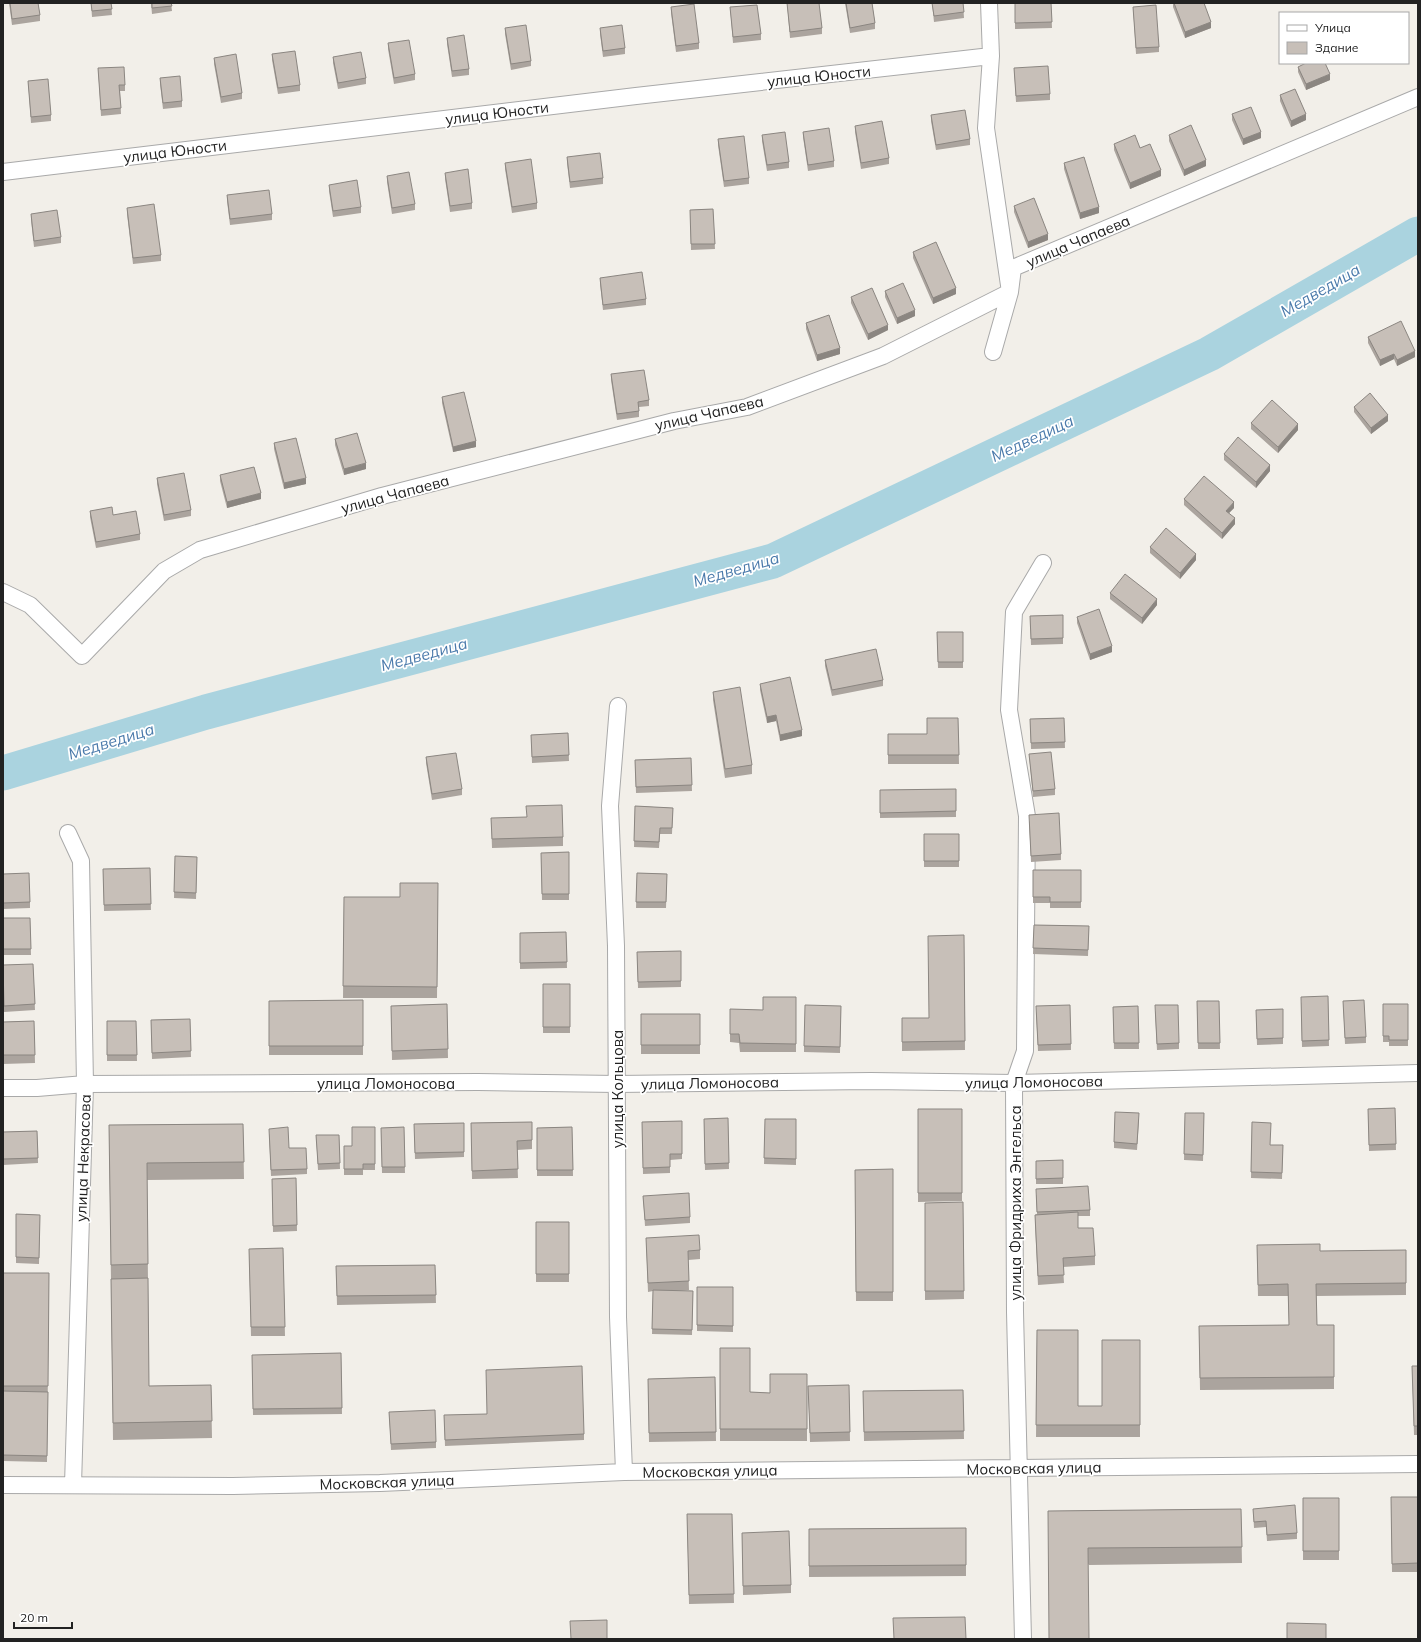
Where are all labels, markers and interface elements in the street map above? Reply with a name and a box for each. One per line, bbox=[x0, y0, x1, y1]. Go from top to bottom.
legend bbox=[1279, 12, 1409, 64]
text: Улица bbox=[1314, 20, 1351, 35]
text: Здание bbox=[1315, 40, 1359, 55]
street label: улица Юности bbox=[766, 61, 872, 91]
street label: улица Юности bbox=[444, 97, 550, 129]
street label: улица Юности bbox=[122, 135, 228, 167]
street label: улица Чапаева bbox=[1023, 211, 1133, 271]
water label: Медведица bbox=[1277, 259, 1364, 321]
street label: улица Чапаева bbox=[653, 391, 765, 435]
water label: Медведица bbox=[987, 410, 1077, 466]
street label: улица Чапаева bbox=[339, 470, 451, 518]
water label: Медведица bbox=[691, 547, 782, 591]
water label: Медведица bbox=[378, 633, 470, 675]
water label: Медведица bbox=[66, 718, 157, 764]
street label: улица Кольцова bbox=[608, 1030, 627, 1148]
street label: улица Ломоносова bbox=[965, 1071, 1103, 1093]
street label: улица Ломоносова bbox=[641, 1072, 779, 1094]
street label: улица Ломоносова bbox=[317, 1074, 455, 1093]
street label: улица Некрасова bbox=[71, 1094, 95, 1222]
street label: улица Фридриха Энгельса bbox=[1006, 1105, 1025, 1301]
street label: Московская улица bbox=[966, 1457, 1102, 1479]
street label: Московская улица bbox=[642, 1460, 778, 1482]
street label: Московская улица bbox=[319, 1470, 455, 1494]
scale bar bbox=[14, 1604, 72, 1630]
text: 20 m bbox=[20, 1610, 48, 1625]

